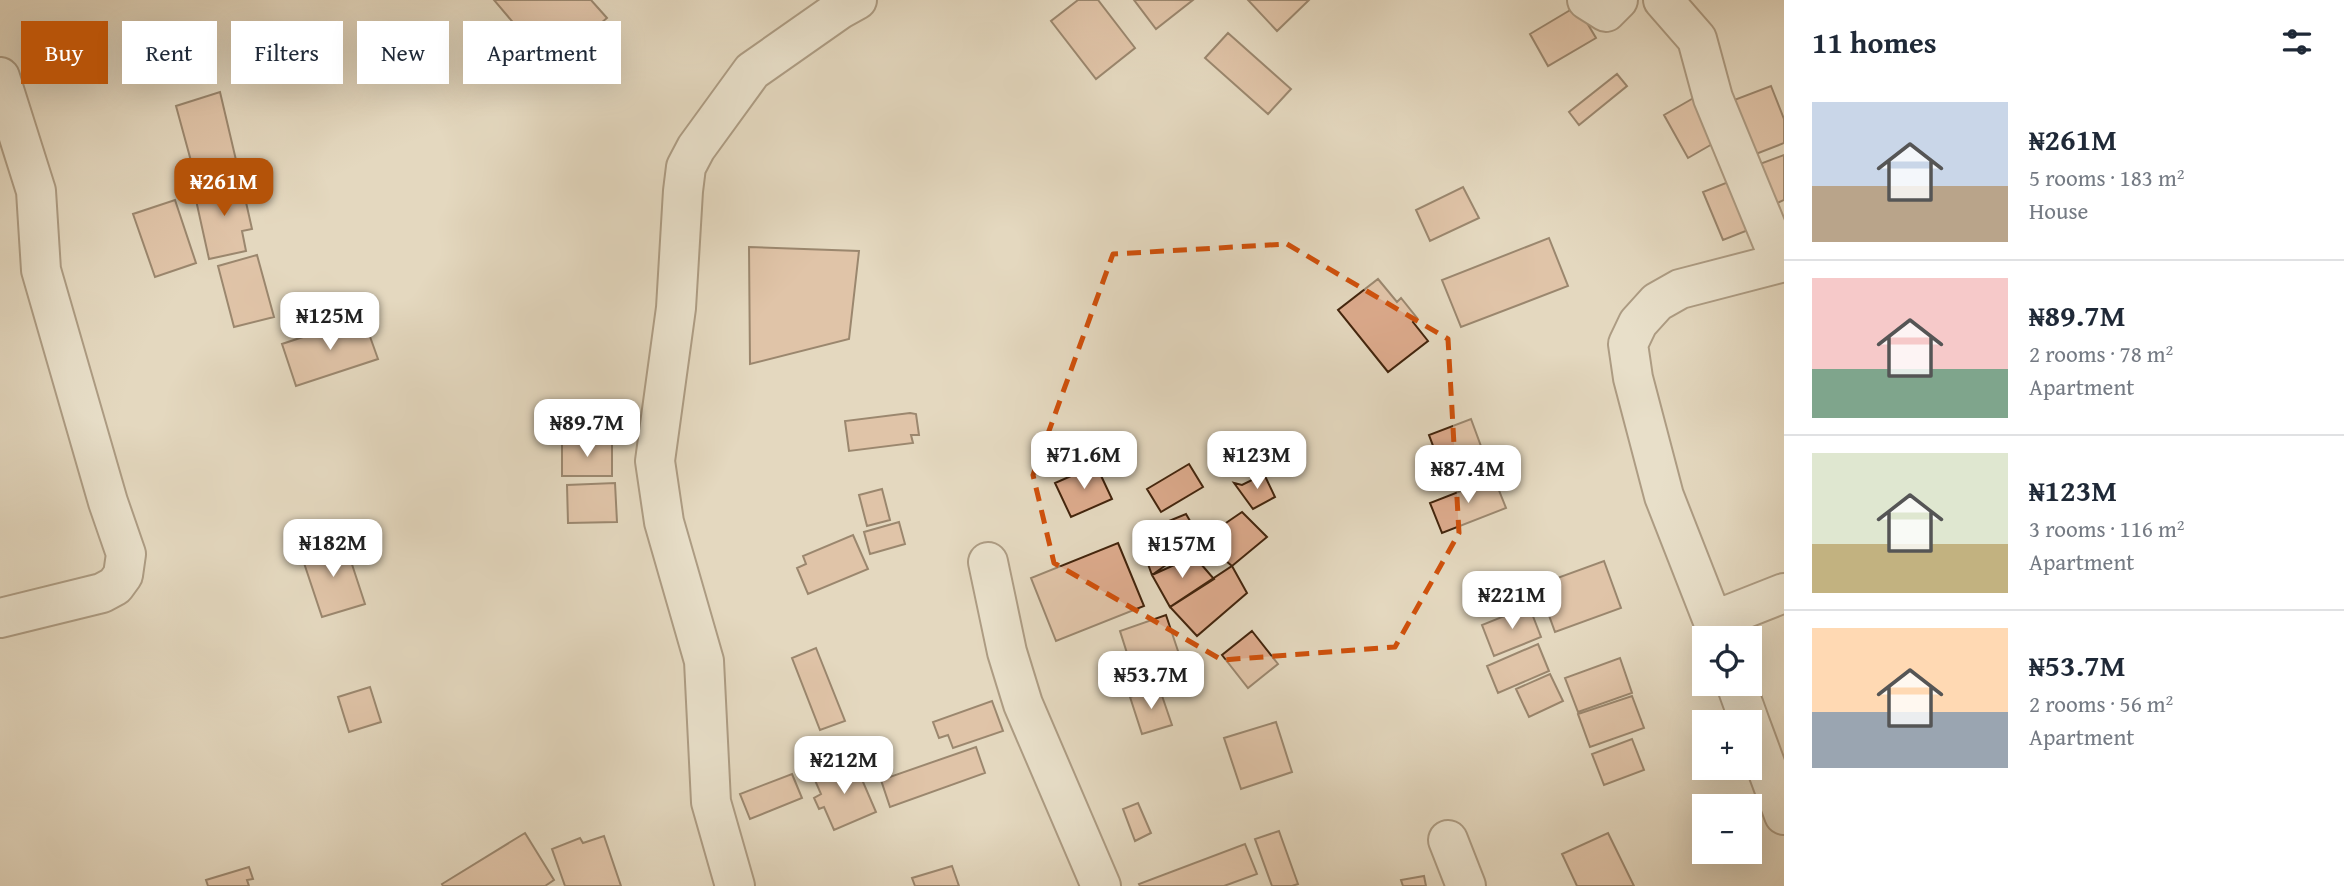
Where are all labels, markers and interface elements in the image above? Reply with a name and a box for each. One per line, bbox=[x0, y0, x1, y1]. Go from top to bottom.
text: 11 homes bbox=[1812, 20, 1937, 64]
chip: Buy bbox=[21, 21, 108, 84]
chip: Rent bbox=[122, 21, 217, 84]
chip: Filters bbox=[231, 21, 343, 84]
chip: New bbox=[357, 21, 449, 84]
chip: Apartment bbox=[463, 21, 621, 84]
icon: filters bbox=[2278, 23, 2316, 61]
text: ₦261M bbox=[2029, 117, 2117, 161]
icon: home bbox=[1868, 130, 1952, 214]
pin: ₦261M bbox=[175, 158, 273, 218]
text: 5 rooms · 183 m² bbox=[2029, 161, 2184, 194]
text: ₦261M bbox=[190, 164, 258, 197]
text: House bbox=[2029, 194, 2088, 227]
pin: ₦125M bbox=[281, 292, 379, 352]
text: ₦89.7M bbox=[2029, 293, 2125, 337]
text: ₦125M bbox=[296, 298, 364, 331]
icon: home bbox=[1868, 306, 1952, 390]
text: 2 rooms · 78 m² bbox=[2029, 337, 2173, 370]
text: Apartment bbox=[2029, 370, 2134, 403]
pin: ₦89.7M bbox=[530, 400, 644, 459]
text: ₦89.7M bbox=[550, 405, 624, 438]
pin: ₦71.6M bbox=[1027, 432, 1141, 491]
pin: ₦123M bbox=[1208, 432, 1306, 491]
text: ₦71.6M bbox=[1047, 437, 1121, 470]
text: ₦123M bbox=[1223, 437, 1291, 470]
pin: ₦87.4M bbox=[1411, 446, 1525, 505]
text: ₦87.4M bbox=[1431, 451, 1505, 484]
text: ₦123M bbox=[2029, 468, 2117, 512]
icon: home bbox=[1868, 481, 1952, 565]
text: 3 rooms · 116 m² bbox=[2029, 512, 2184, 545]
pin: ₦182M bbox=[284, 520, 382, 579]
pin: ₦157M bbox=[1133, 520, 1231, 580]
text: ₦182M bbox=[299, 525, 367, 558]
text: ₦157M bbox=[1148, 526, 1216, 559]
text: Apartment bbox=[2029, 545, 2134, 578]
pin: ₦221M bbox=[1463, 572, 1561, 631]
text: ₦221M bbox=[1478, 577, 1546, 610]
map controls bbox=[1692, 626, 1762, 864]
button: locate bbox=[1692, 626, 1762, 696]
text: ₦53.7M bbox=[2029, 643, 2125, 687]
pin: ₦53.7M bbox=[1094, 652, 1208, 711]
icon: home bbox=[1868, 656, 1952, 740]
text: ₦53.7M bbox=[1114, 657, 1188, 690]
text: 2 rooms · 56 m² bbox=[2029, 687, 2173, 720]
button: + bbox=[1692, 710, 1762, 780]
text: Apartment bbox=[2029, 720, 2134, 753]
pin: ₦212M bbox=[795, 736, 893, 796]
text: ₦212M bbox=[810, 742, 878, 775]
button: − bbox=[1692, 794, 1762, 864]

